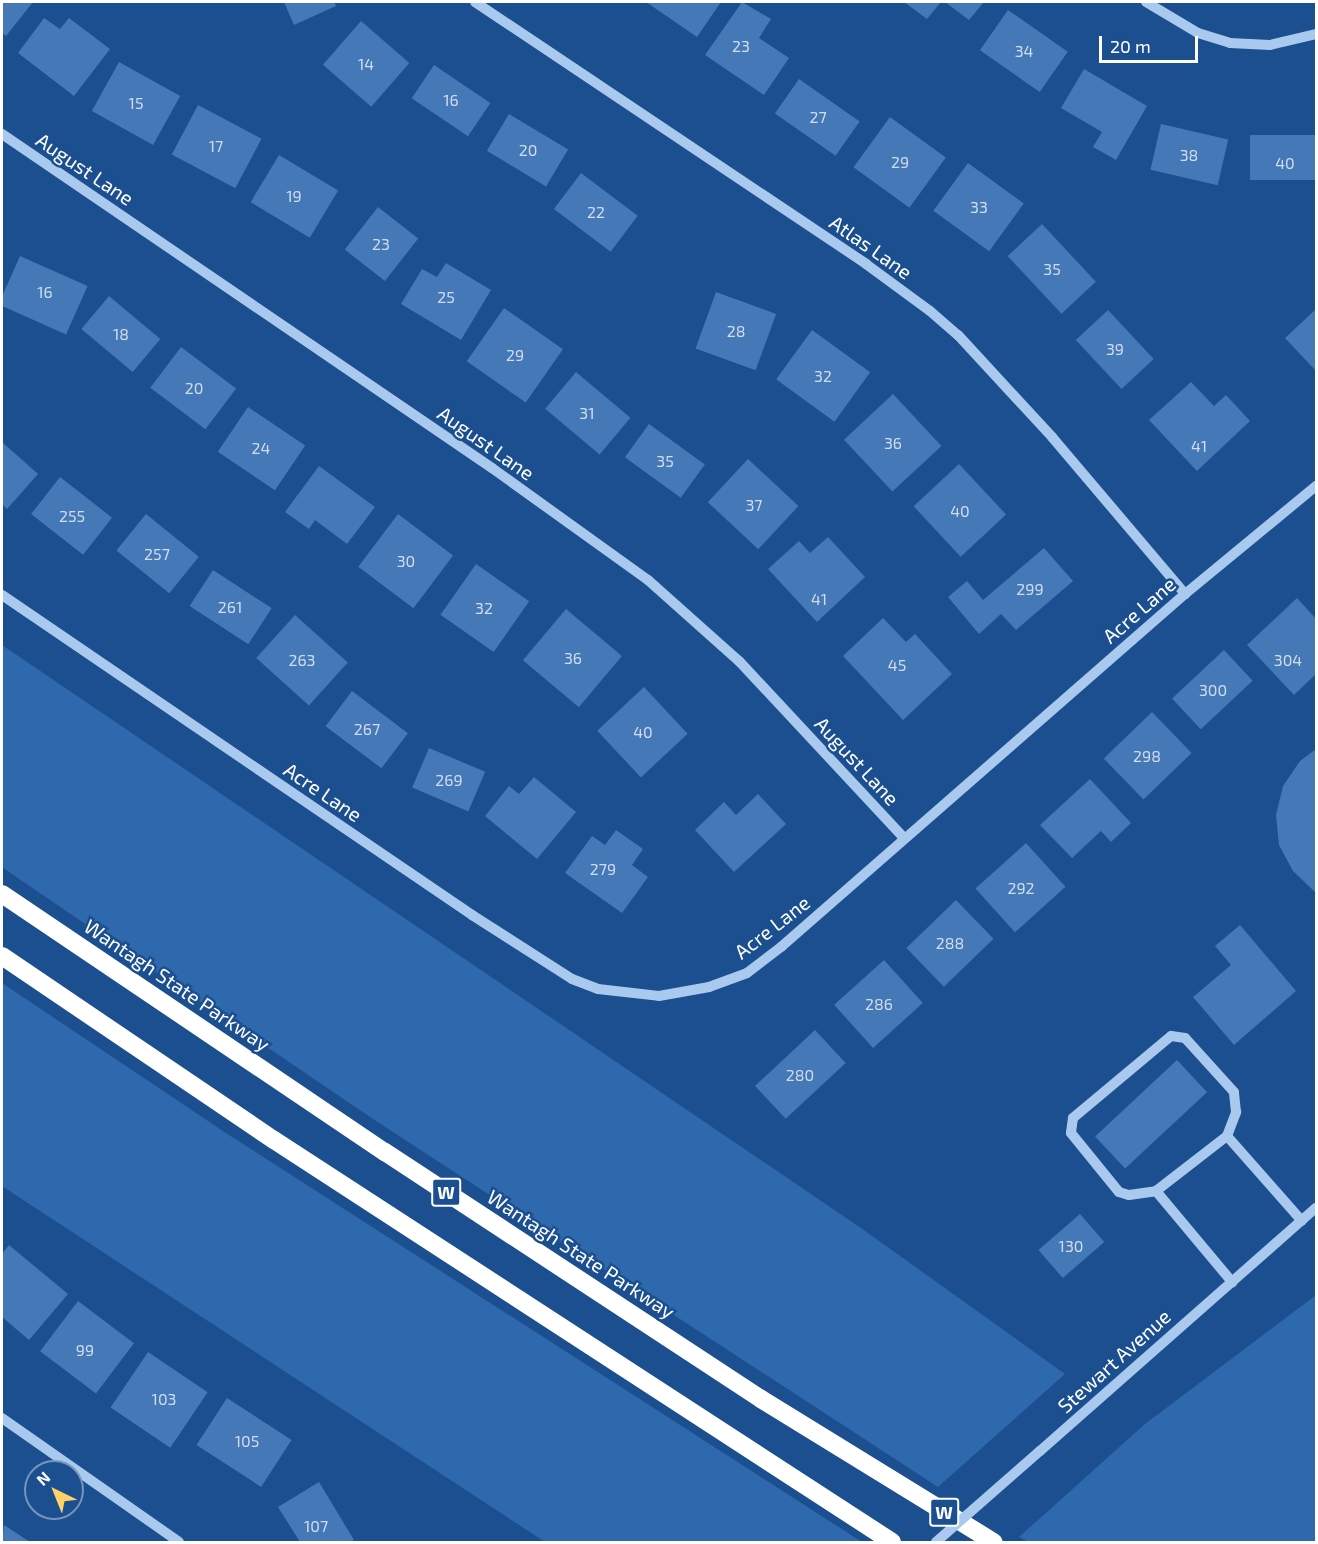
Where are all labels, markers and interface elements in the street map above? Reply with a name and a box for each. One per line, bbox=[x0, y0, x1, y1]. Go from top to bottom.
scale bar bbox=[1102, 24, 1201, 62]
text: 20 m bbox=[1110, 35, 1151, 57]
house number: 23 bbox=[732, 36, 750, 56]
house number: 34 bbox=[1015, 41, 1033, 61]
house number: 14 bbox=[358, 54, 374, 74]
house number: 16 bbox=[443, 90, 459, 110]
house number: 15 bbox=[129, 93, 143, 113]
house number: 27 bbox=[809, 107, 827, 127]
street label: August Lane bbox=[32, 128, 138, 210]
house number: 17 bbox=[209, 136, 223, 156]
house number: 20 bbox=[519, 140, 537, 160]
house number: 38 bbox=[1180, 145, 1198, 165]
house number: 29 bbox=[891, 152, 909, 172]
house number: 40 bbox=[1275, 153, 1295, 173]
house number: 19 bbox=[286, 186, 302, 206]
house number: 33 bbox=[970, 197, 988, 217]
house number: 22 bbox=[587, 202, 605, 222]
street label: Atlas Lane bbox=[825, 210, 917, 284]
house number: 23 bbox=[372, 234, 390, 254]
house number: 35 bbox=[1043, 259, 1061, 279]
house number: 16 bbox=[37, 282, 53, 302]
house number: 25 bbox=[437, 287, 455, 307]
house number: 28 bbox=[727, 321, 745, 341]
house number: 18 bbox=[113, 324, 129, 344]
house number: 39 bbox=[1106, 339, 1124, 359]
house number: 29 bbox=[506, 345, 524, 365]
house number: 32 bbox=[814, 366, 832, 386]
house number: 20 bbox=[185, 378, 203, 398]
street label: August Lane bbox=[433, 401, 539, 485]
house number: 31 bbox=[579, 403, 595, 423]
house number: 36 bbox=[884, 433, 902, 453]
house number: 41 bbox=[1191, 436, 1207, 456]
house number: 24 bbox=[252, 438, 270, 458]
house number: 35 bbox=[656, 451, 674, 471]
house number: 37 bbox=[745, 495, 763, 515]
house number: 40 bbox=[950, 501, 970, 521]
house number: 255 bbox=[59, 506, 85, 526]
house number: 257 bbox=[144, 544, 170, 564]
house number: 30 bbox=[397, 551, 415, 571]
street label: Acre Lane bbox=[1098, 572, 1180, 648]
house number: 299 bbox=[1016, 579, 1044, 599]
house number: 41 bbox=[811, 589, 827, 609]
house number: 261 bbox=[218, 597, 242, 617]
house number: 32 bbox=[475, 598, 493, 618]
house number: 36 bbox=[564, 648, 582, 668]
house number: 263 bbox=[288, 650, 316, 670]
house number: 304 bbox=[1274, 650, 1302, 670]
house number: 45 bbox=[888, 655, 906, 675]
house number: 300 bbox=[1199, 680, 1227, 700]
street label: August Lane bbox=[810, 712, 904, 810]
house number: 267 bbox=[354, 719, 380, 739]
house number: 40 bbox=[633, 722, 653, 742]
house number: 298 bbox=[1133, 746, 1161, 766]
street label: Acre Lane bbox=[279, 757, 367, 827]
house number: 269 bbox=[435, 770, 463, 790]
house number: 279 bbox=[590, 859, 616, 879]
house number: 292 bbox=[1007, 878, 1035, 898]
street label: Acre Lane bbox=[730, 890, 814, 964]
street label: Wantagh State Parkway bbox=[80, 914, 274, 1056]
house number: 288 bbox=[936, 933, 964, 953]
house number: 286 bbox=[865, 994, 893, 1014]
house number: 280 bbox=[786, 1065, 814, 1085]
road number: W bbox=[431, 1177, 461, 1207]
street label: Wantagh State Parkway bbox=[483, 1184, 679, 1324]
house number: 130 bbox=[1059, 1236, 1083, 1256]
street label: Stewart Avenue bbox=[1052, 1304, 1176, 1418]
house number: 99 bbox=[76, 1340, 94, 1360]
house number: 103 bbox=[152, 1389, 176, 1409]
house number: 105 bbox=[235, 1431, 259, 1451]
north arrow bbox=[24, 1460, 84, 1520]
text: N bbox=[32, 1467, 53, 1489]
road number: W bbox=[929, 1497, 959, 1527]
house number: 107 bbox=[304, 1516, 328, 1536]

